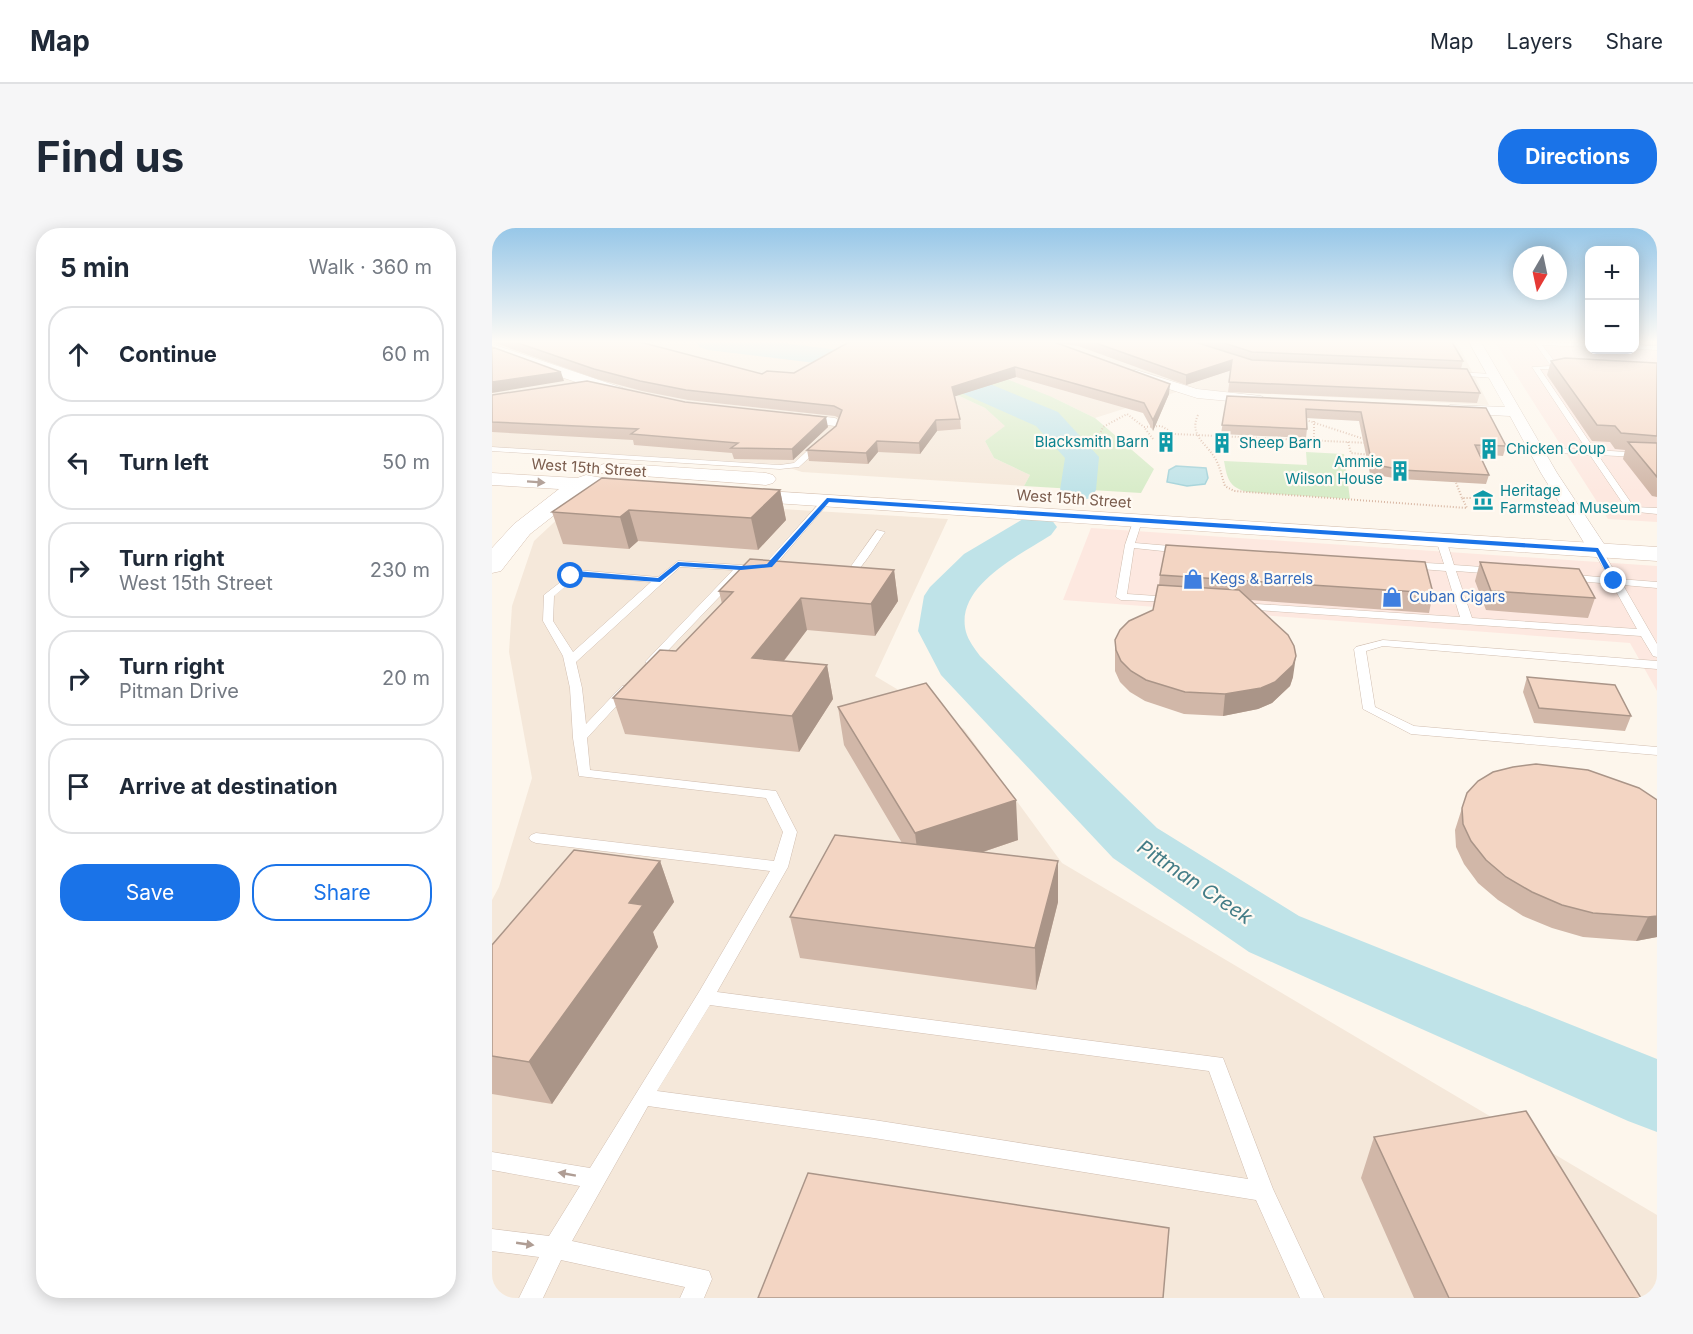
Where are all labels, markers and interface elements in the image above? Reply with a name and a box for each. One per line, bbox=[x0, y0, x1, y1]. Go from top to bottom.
text: Map bbox=[30, 24, 90, 58]
text: Map bbox=[1430, 29, 1474, 54]
text: Layers bbox=[1507, 29, 1573, 54]
text: Share bbox=[1606, 29, 1663, 54]
button: Directions bbox=[1498, 129, 1657, 184]
text: Find us bbox=[36, 131, 184, 182]
north arrow bbox=[1513, 246, 1567, 300]
map controls bbox=[1585, 246, 1639, 354]
button: + bbox=[1585, 246, 1639, 300]
text: 5 min bbox=[60, 252, 130, 283]
text: Walk · 360 m bbox=[309, 255, 432, 279]
button: − bbox=[1585, 300, 1639, 354]
icon: ahead bbox=[62, 338, 95, 371]
text: Continue bbox=[119, 341, 217, 367]
text: 60 m bbox=[382, 342, 430, 366]
building icon: Blacksmith Barn bbox=[1154, 430, 1178, 454]
building icon: Sheep Barn bbox=[1210, 431, 1234, 455]
place label: Blacksmith Barn bbox=[1035, 432, 1149, 451]
place label: Sheep Barn bbox=[1239, 433, 1321, 452]
building icon: Chicken Coup bbox=[1477, 437, 1501, 461]
place label: Chicken Coup bbox=[1506, 439, 1606, 458]
icon: left bbox=[62, 446, 95, 479]
text: Turn left bbox=[119, 449, 209, 475]
text: 50 m bbox=[382, 450, 430, 474]
place label: Ammie Wilson House bbox=[1285, 452, 1383, 488]
street label: West 15th Street bbox=[531, 454, 647, 481]
building icon: Ammie Wilson House bbox=[1388, 459, 1412, 483]
one-way arrow bbox=[527, 477, 546, 486]
place label: Heritage Farmstead Museum bbox=[1500, 481, 1640, 517]
street label: West 15th Street bbox=[1016, 485, 1132, 512]
museum icon: Heritage Farmstead Museum bbox=[1471, 488, 1495, 512]
text: Turn right bbox=[119, 545, 225, 571]
icon: right bbox=[62, 554, 95, 587]
text: 230 m bbox=[370, 558, 430, 582]
route start bbox=[557, 562, 583, 588]
shop icon: Kegs & Barrels bbox=[1181, 567, 1205, 591]
route end bbox=[1600, 567, 1626, 593]
place label: Kegs & Barrels bbox=[1210, 569, 1313, 588]
text: West 15th Street bbox=[119, 571, 273, 595]
shop icon: Cuban Cigars bbox=[1380, 585, 1404, 609]
place label: Cuban Cigars bbox=[1409, 587, 1506, 606]
text: Turn right bbox=[119, 653, 225, 679]
icon: right bbox=[62, 662, 95, 695]
text: 20 m bbox=[382, 666, 430, 690]
text: Pitman Drive bbox=[119, 679, 239, 703]
icon: arrive bbox=[62, 770, 95, 803]
text: Arrive at destination bbox=[119, 773, 338, 799]
water label: Pittman Creek bbox=[1133, 835, 1258, 930]
button: Save bbox=[60, 864, 240, 921]
button: Share bbox=[252, 864, 432, 921]
one-way arrow bbox=[557, 1169, 576, 1178]
one-way arrow bbox=[516, 1240, 535, 1249]

